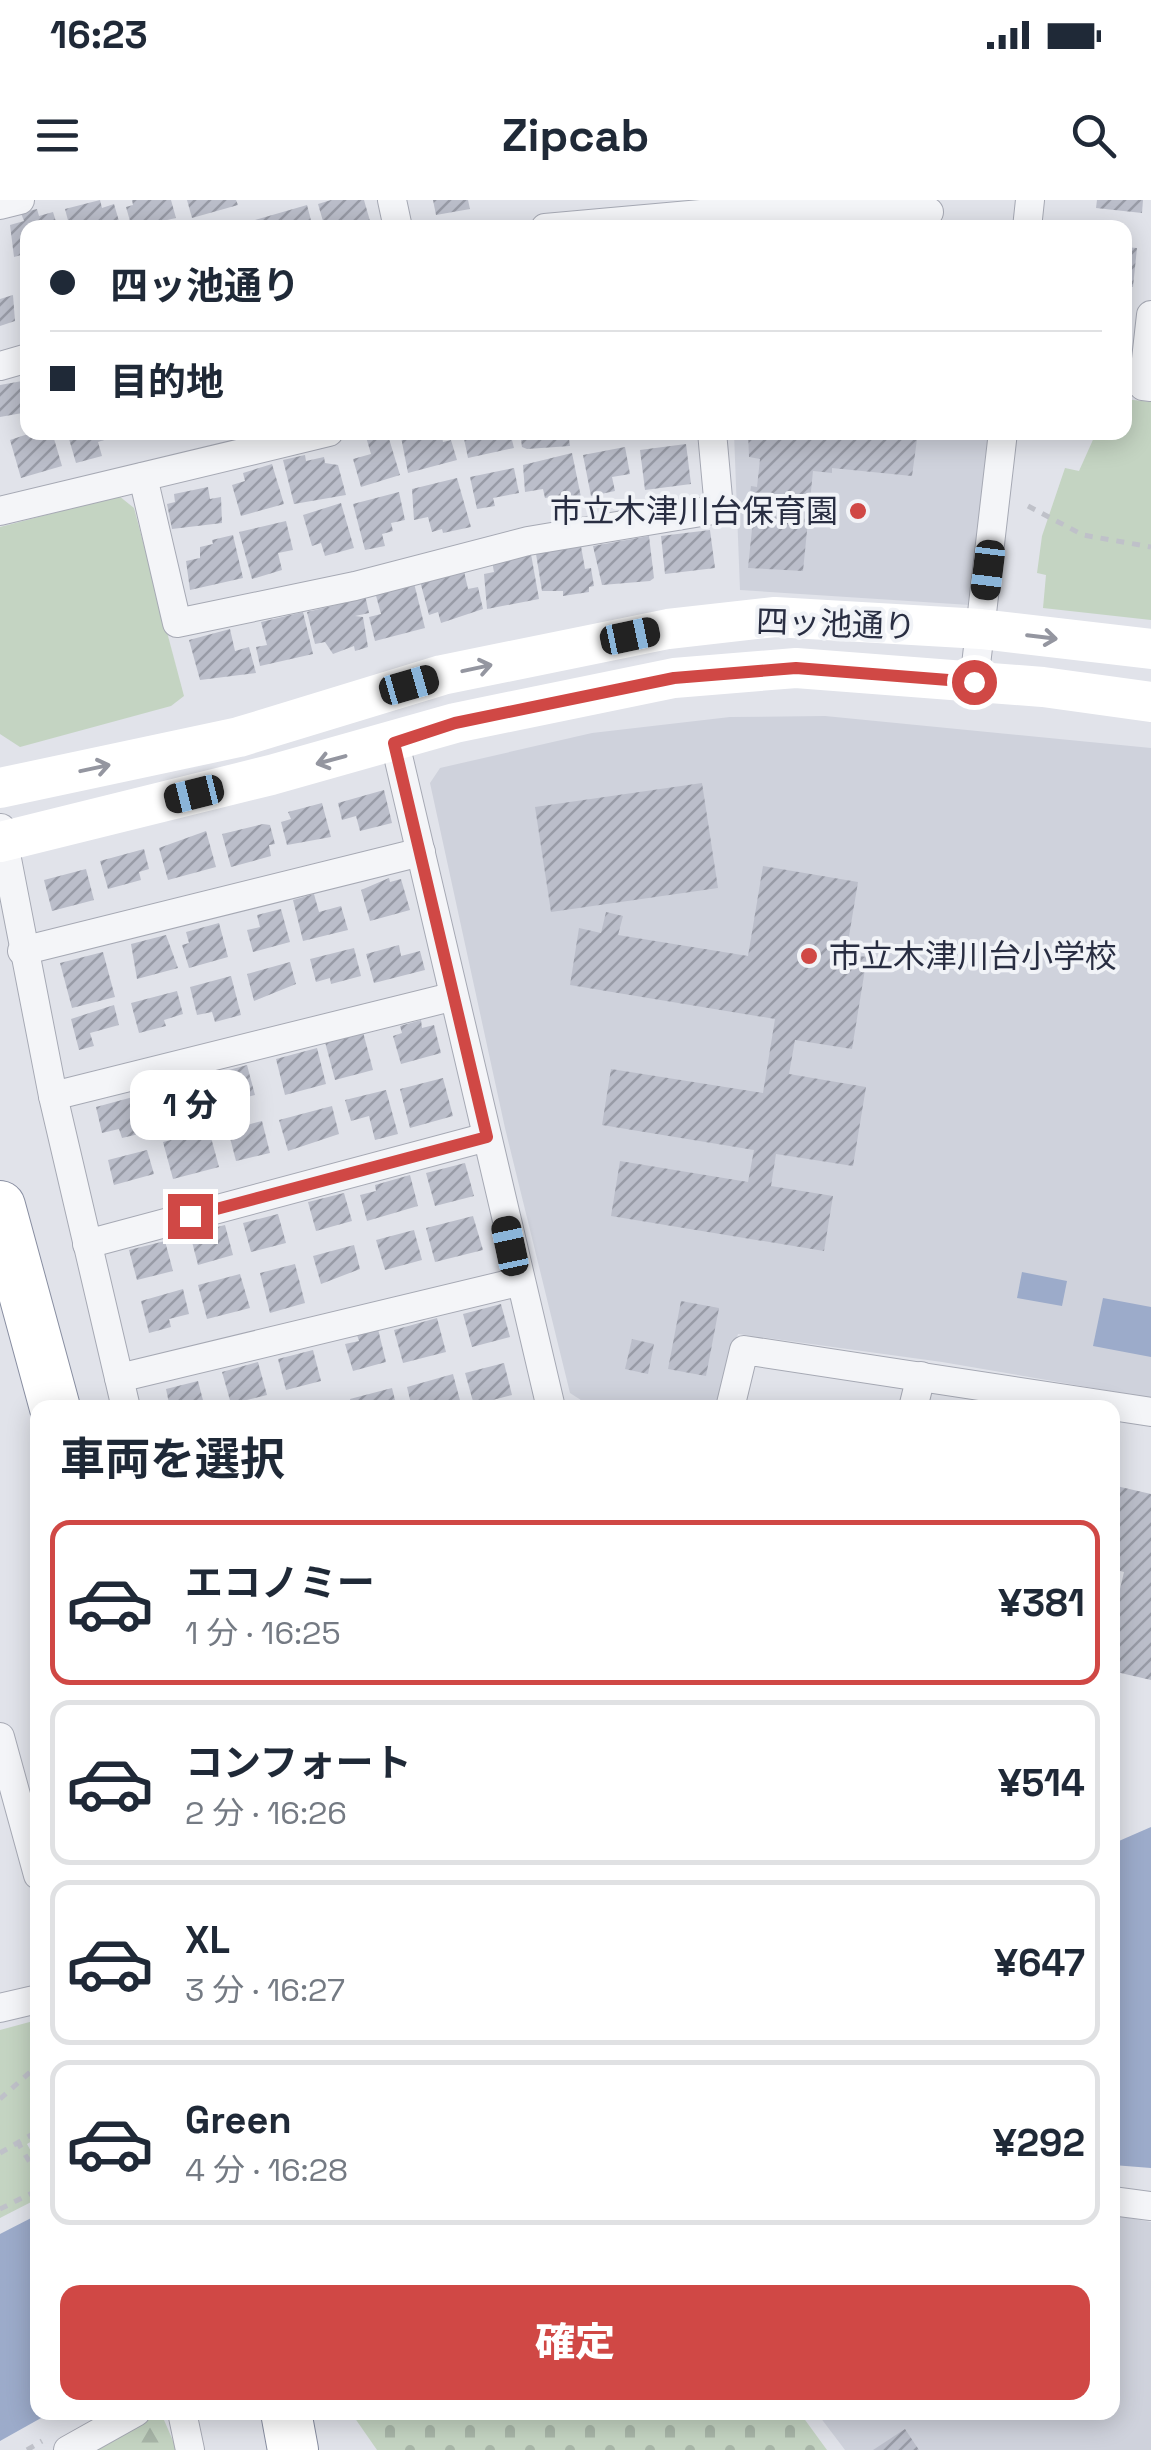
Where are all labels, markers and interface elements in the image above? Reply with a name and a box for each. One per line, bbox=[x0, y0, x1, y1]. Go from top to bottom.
text: 16:23 bbox=[50, 11, 148, 59]
text: Zipcab bbox=[502, 107, 649, 164]
icon: menu bbox=[30, 108, 85, 163]
icon: search bbox=[1066, 108, 1121, 163]
text: 四ッ池通り bbox=[110, 262, 300, 310]
text: 目的地 bbox=[110, 358, 224, 406]
place label: 市立木津川台保育園 bbox=[550, 491, 838, 531]
marker: 市立木津川台保育園 bbox=[847, 500, 869, 522]
car bbox=[969, 538, 1007, 602]
street label: 四ッ池通り bbox=[755, 601, 917, 647]
car bbox=[598, 615, 662, 657]
one-way arrow bbox=[1025, 628, 1057, 647]
one-way arrow bbox=[460, 658, 492, 677]
route start bbox=[952, 660, 997, 705]
car bbox=[376, 662, 442, 708]
one-way arrow bbox=[315, 751, 347, 770]
one-way arrow bbox=[79, 757, 111, 776]
car bbox=[161, 772, 227, 816]
place label: 市立木津川台小学校 bbox=[829, 936, 1117, 976]
marker: 市立木津川台小学校 bbox=[798, 945, 820, 967]
callout: 1 分 bbox=[130, 1071, 250, 1141]
text: 1 分 bbox=[163, 1085, 217, 1125]
route end bbox=[168, 1194, 213, 1239]
car bbox=[489, 1214, 531, 1278]
text: 車両を選択 bbox=[60, 1431, 285, 1488]
icon: car bbox=[65, 1558, 155, 1648]
text: エコノミー bbox=[185, 1559, 375, 1607]
text: ¥381 bbox=[998, 1579, 1085, 1627]
text: 1 分 · 16:25 bbox=[185, 1613, 341, 1653]
icon: car bbox=[65, 1738, 155, 1828]
text: コンフォート bbox=[185, 1739, 412, 1787]
text: ¥514 bbox=[998, 1759, 1085, 1807]
text: 2 分 · 16:26 bbox=[185, 1793, 347, 1833]
text: XL bbox=[185, 1916, 230, 1964]
icon: car bbox=[65, 1918, 155, 2008]
text: ¥647 bbox=[994, 1939, 1085, 1987]
text: 3 分 · 16:27 bbox=[185, 1970, 345, 2010]
text: Green bbox=[185, 2096, 292, 2144]
icon: car bbox=[65, 2098, 155, 2188]
text: ¥292 bbox=[993, 2119, 1085, 2167]
text: 4 分 · 16:28 bbox=[185, 2150, 348, 2190]
button: 確定 bbox=[60, 2285, 1090, 2400]

